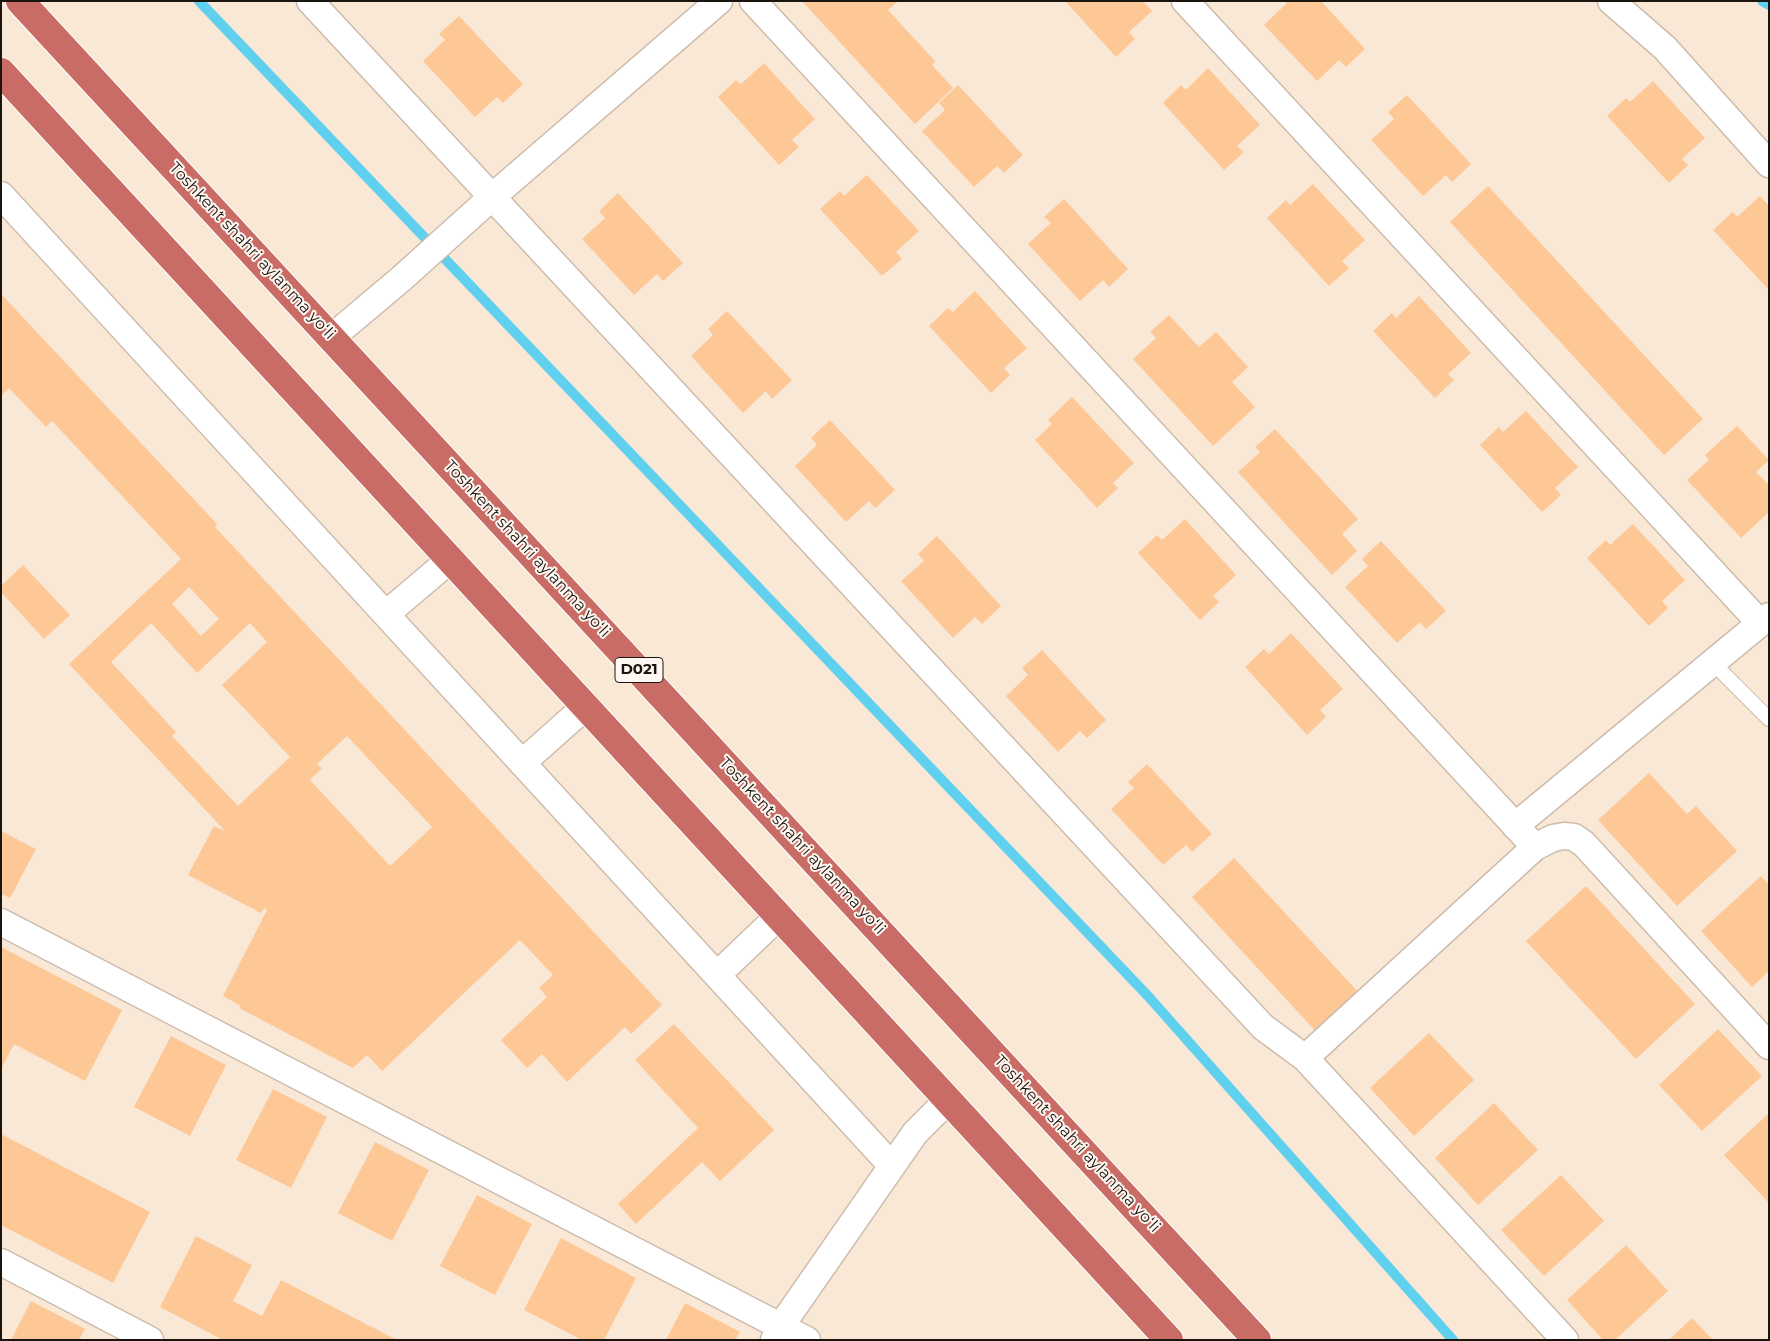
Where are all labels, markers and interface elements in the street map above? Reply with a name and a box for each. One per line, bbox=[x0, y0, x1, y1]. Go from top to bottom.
street label: Toshkent shahri aylanma yoʻli bbox=[165, 159, 339, 343]
street label: Toshkent shahri aylanma yoʻli bbox=[440, 457, 614, 641]
road number: D021 bbox=[615, 658, 663, 682]
street label: Toshkent shahri aylanma yoʻli bbox=[715, 754, 889, 938]
street label: Toshkent shahri aylanma yoʻli bbox=[990, 1052, 1164, 1236]

